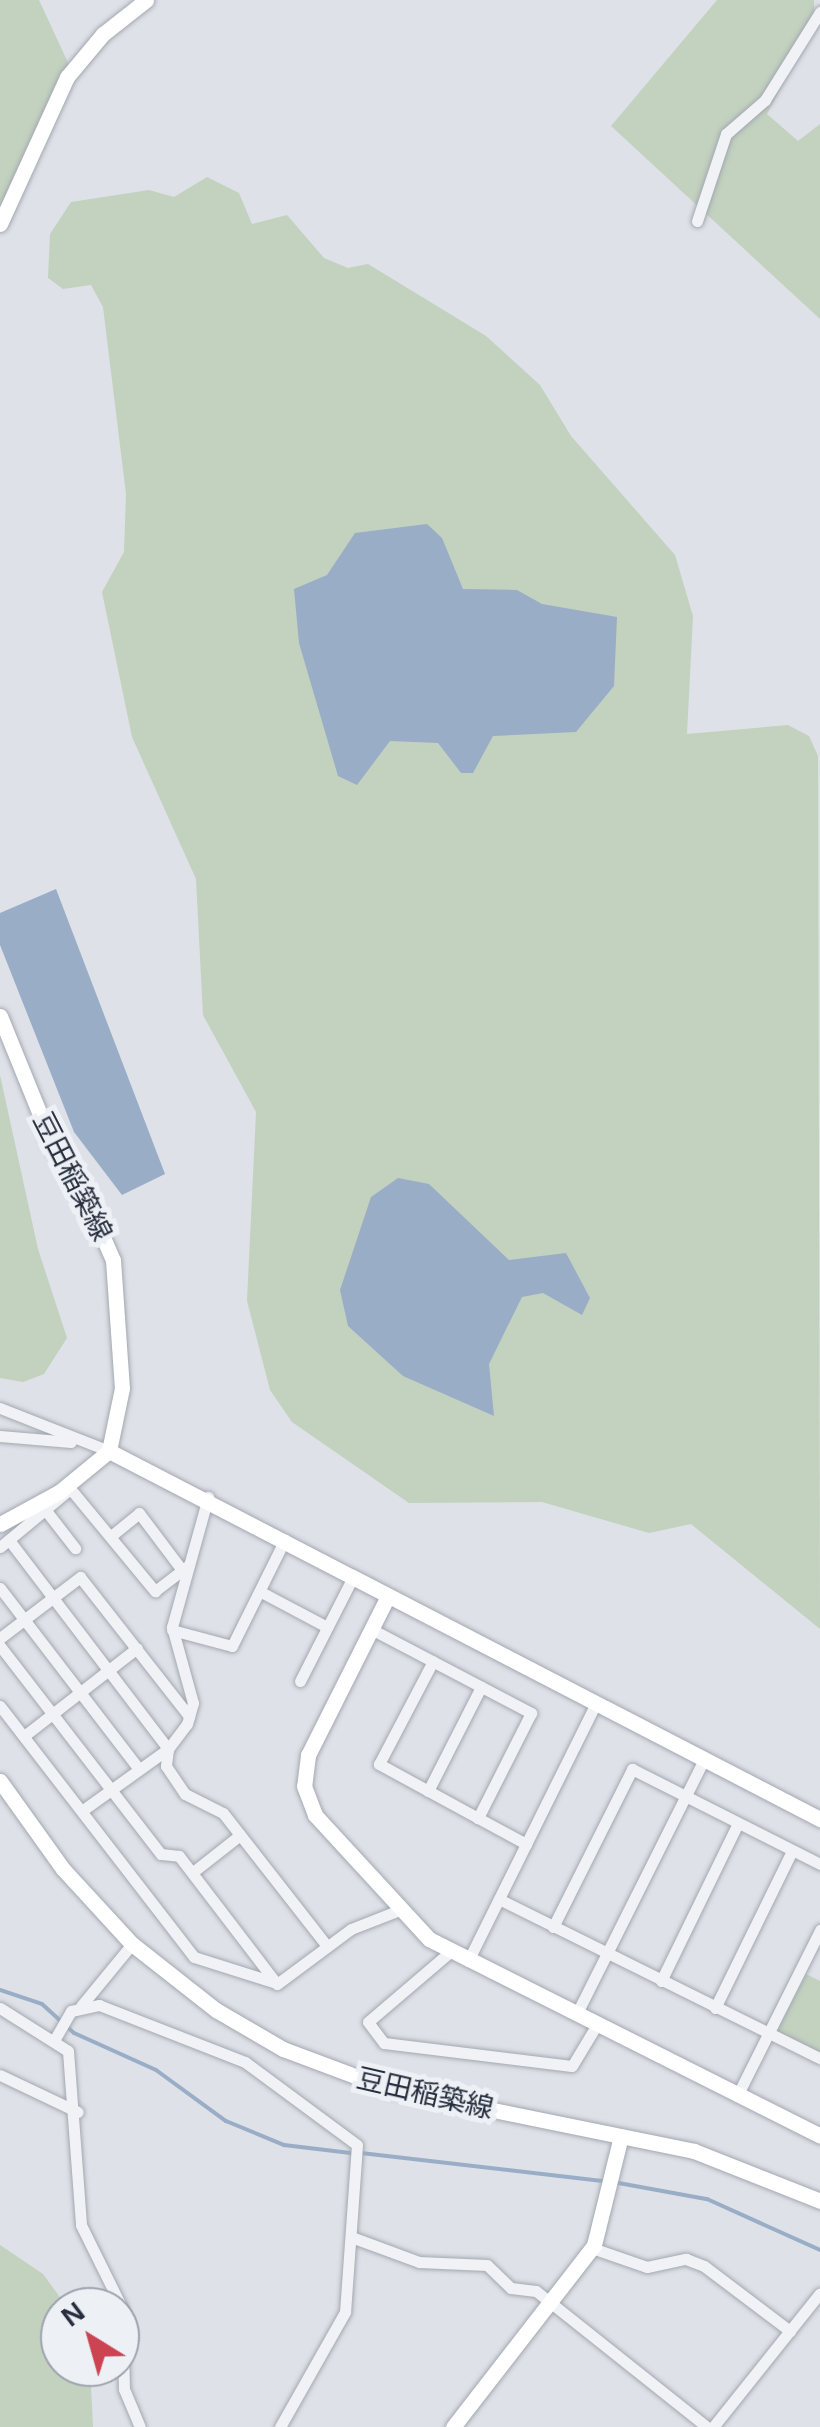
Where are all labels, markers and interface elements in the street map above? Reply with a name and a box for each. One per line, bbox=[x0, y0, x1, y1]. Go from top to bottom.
street label: 豆田稲築線 bbox=[25, 1107, 119, 1247]
street label: 豆田稲築線 bbox=[353, 2062, 497, 2126]
north arrow bbox=[40, 2287, 140, 2387]
text: N bbox=[55, 2296, 90, 2333]

